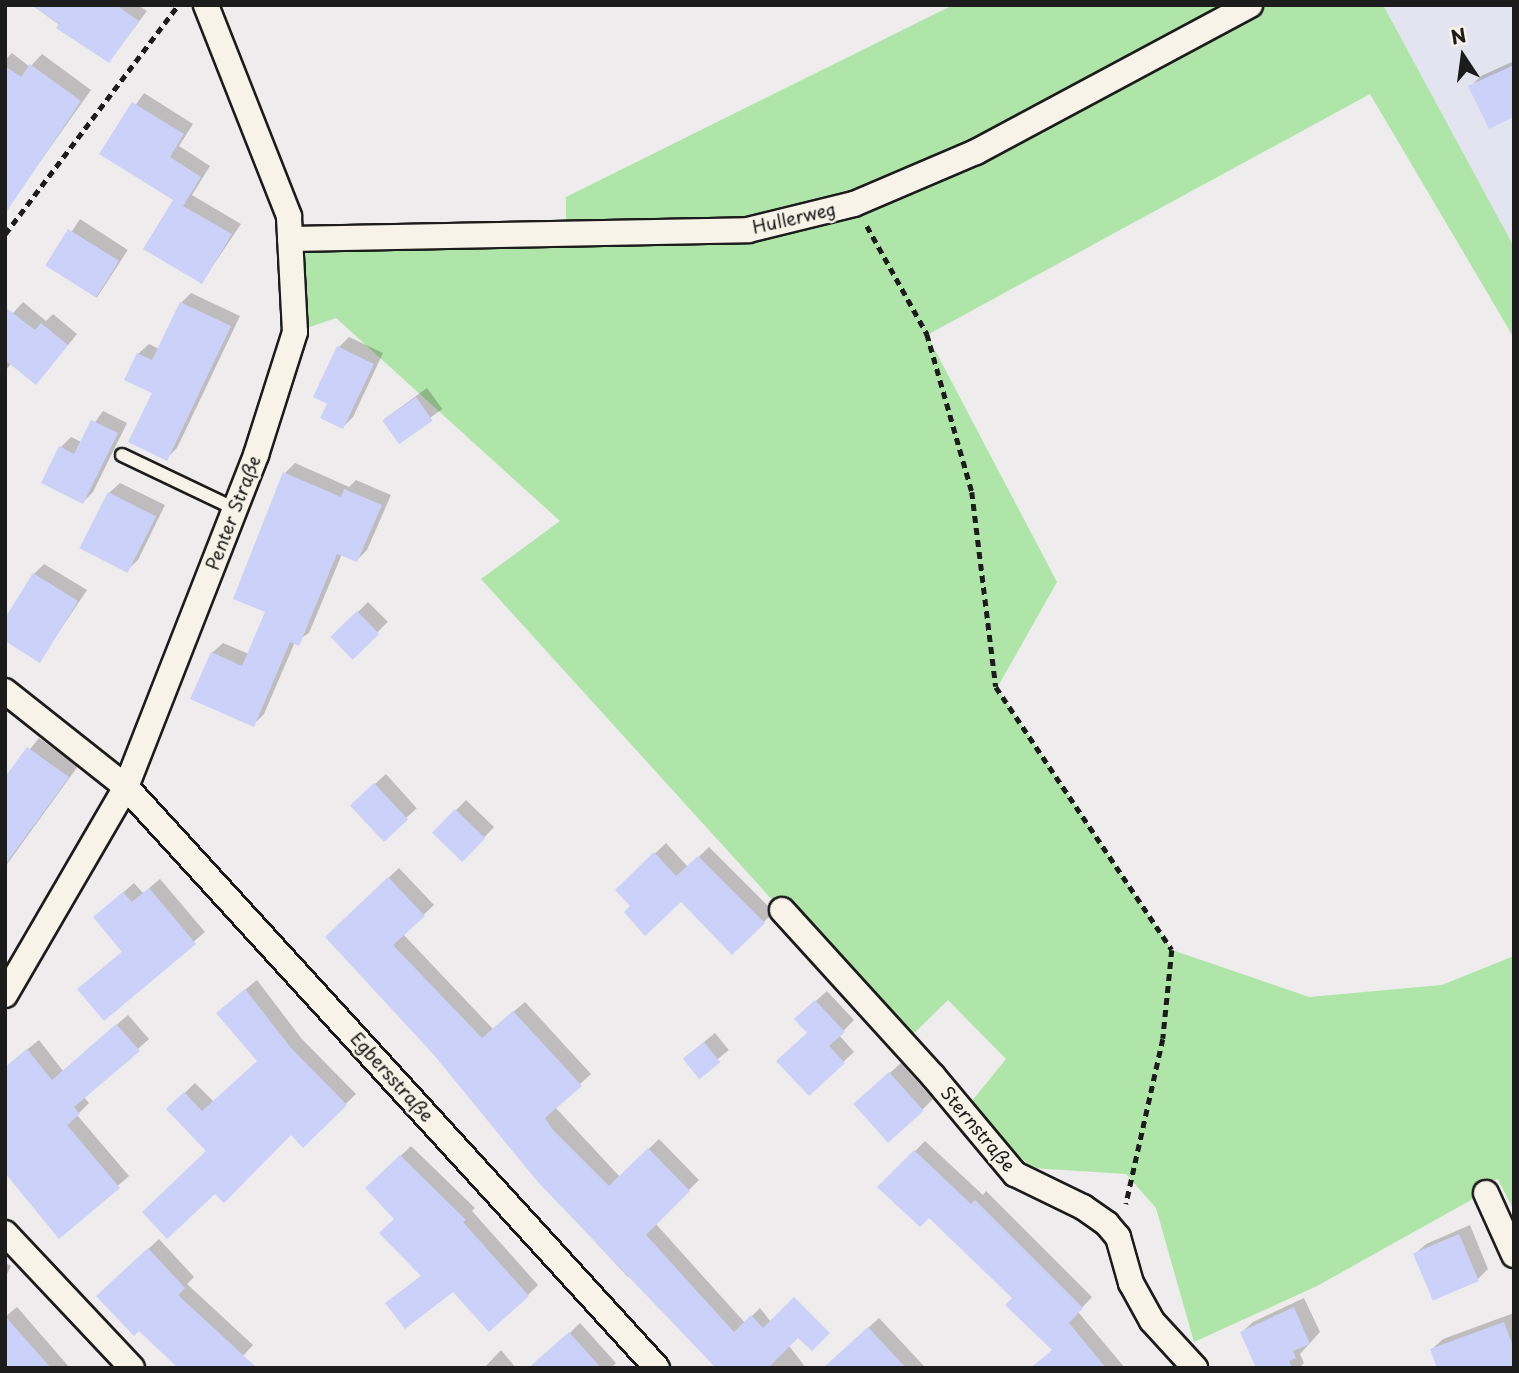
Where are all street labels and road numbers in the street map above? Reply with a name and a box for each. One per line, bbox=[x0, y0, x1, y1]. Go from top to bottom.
street label: Hullerweg bbox=[750, 198, 838, 238]
street label: Penter Straße bbox=[201, 452, 265, 574]
street label: Egbersstraße bbox=[346, 1028, 438, 1126]
street label: Sternstraße bbox=[936, 1082, 1020, 1176]

